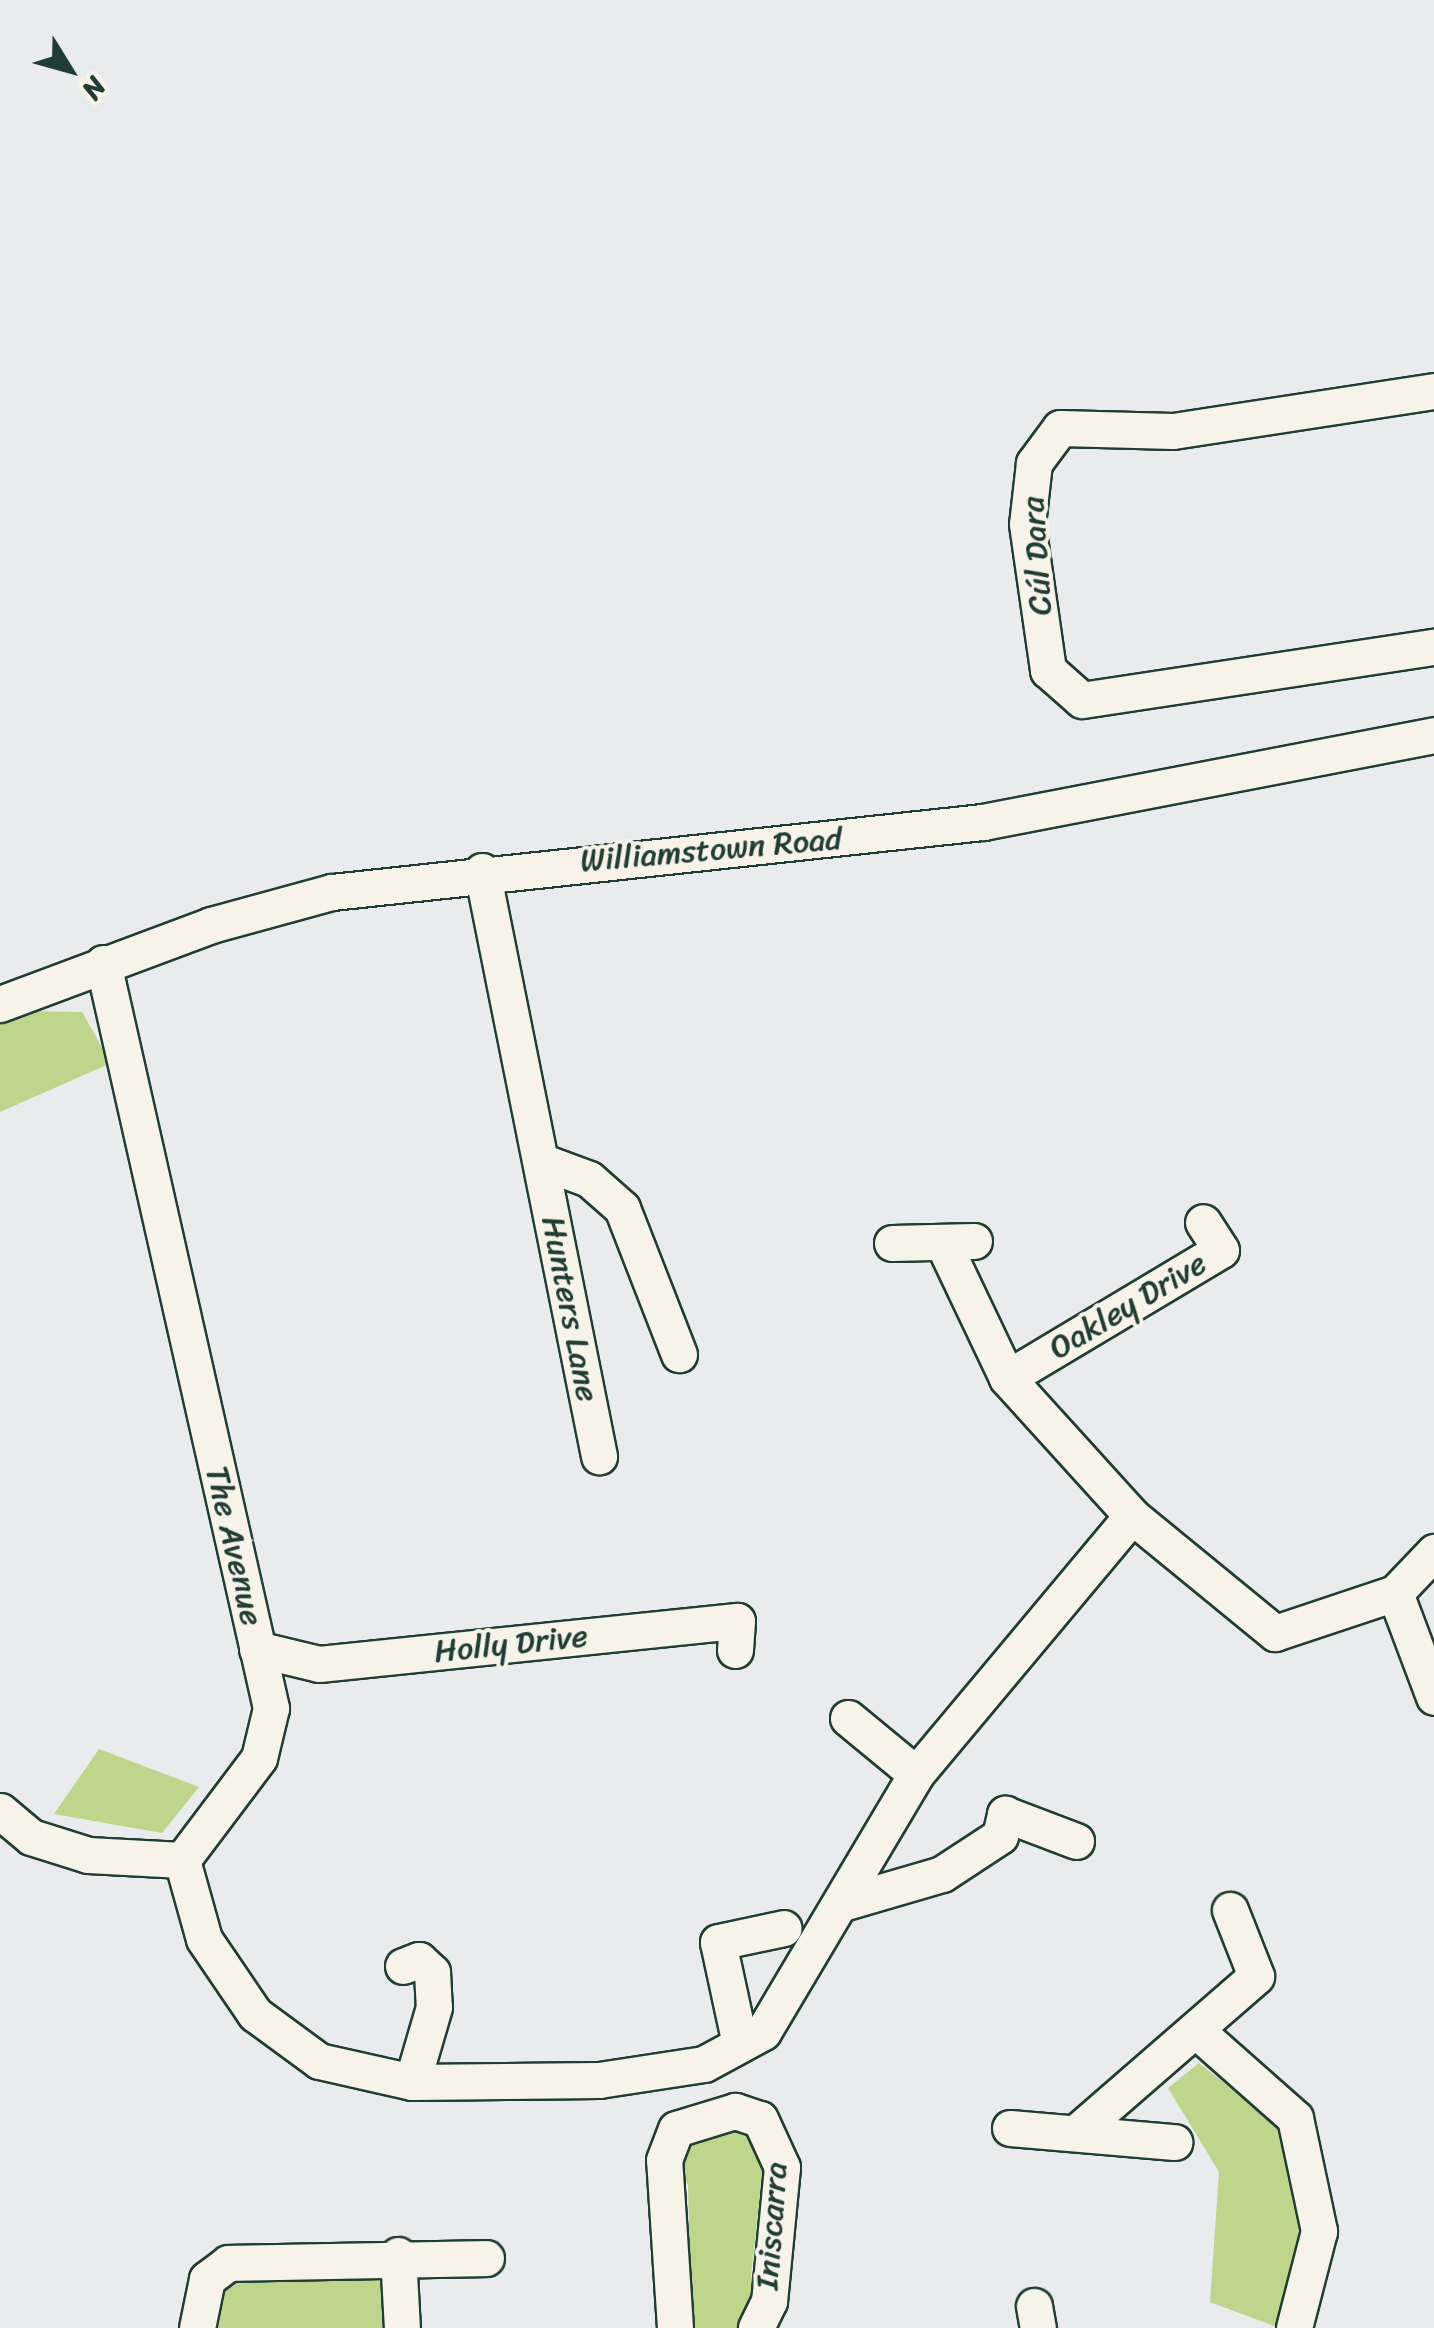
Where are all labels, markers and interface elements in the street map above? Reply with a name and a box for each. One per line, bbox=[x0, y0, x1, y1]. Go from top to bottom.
north arrow bbox=[20, 20, 120, 120]
text: N bbox=[69, 66, 120, 111]
street label: Cúl Dara bbox=[1014, 495, 1060, 617]
street label: Williamstown Road bbox=[579, 819, 843, 881]
street label: Hunters Lane bbox=[533, 1213, 607, 1405]
street label: Oakley Drive bbox=[1042, 1244, 1214, 1368]
street label: The Avenue bbox=[197, 1463, 271, 1629]
street label: Holly Drive bbox=[432, 1617, 590, 1671]
street label: Iniscarra bbox=[748, 2161, 796, 2291]

